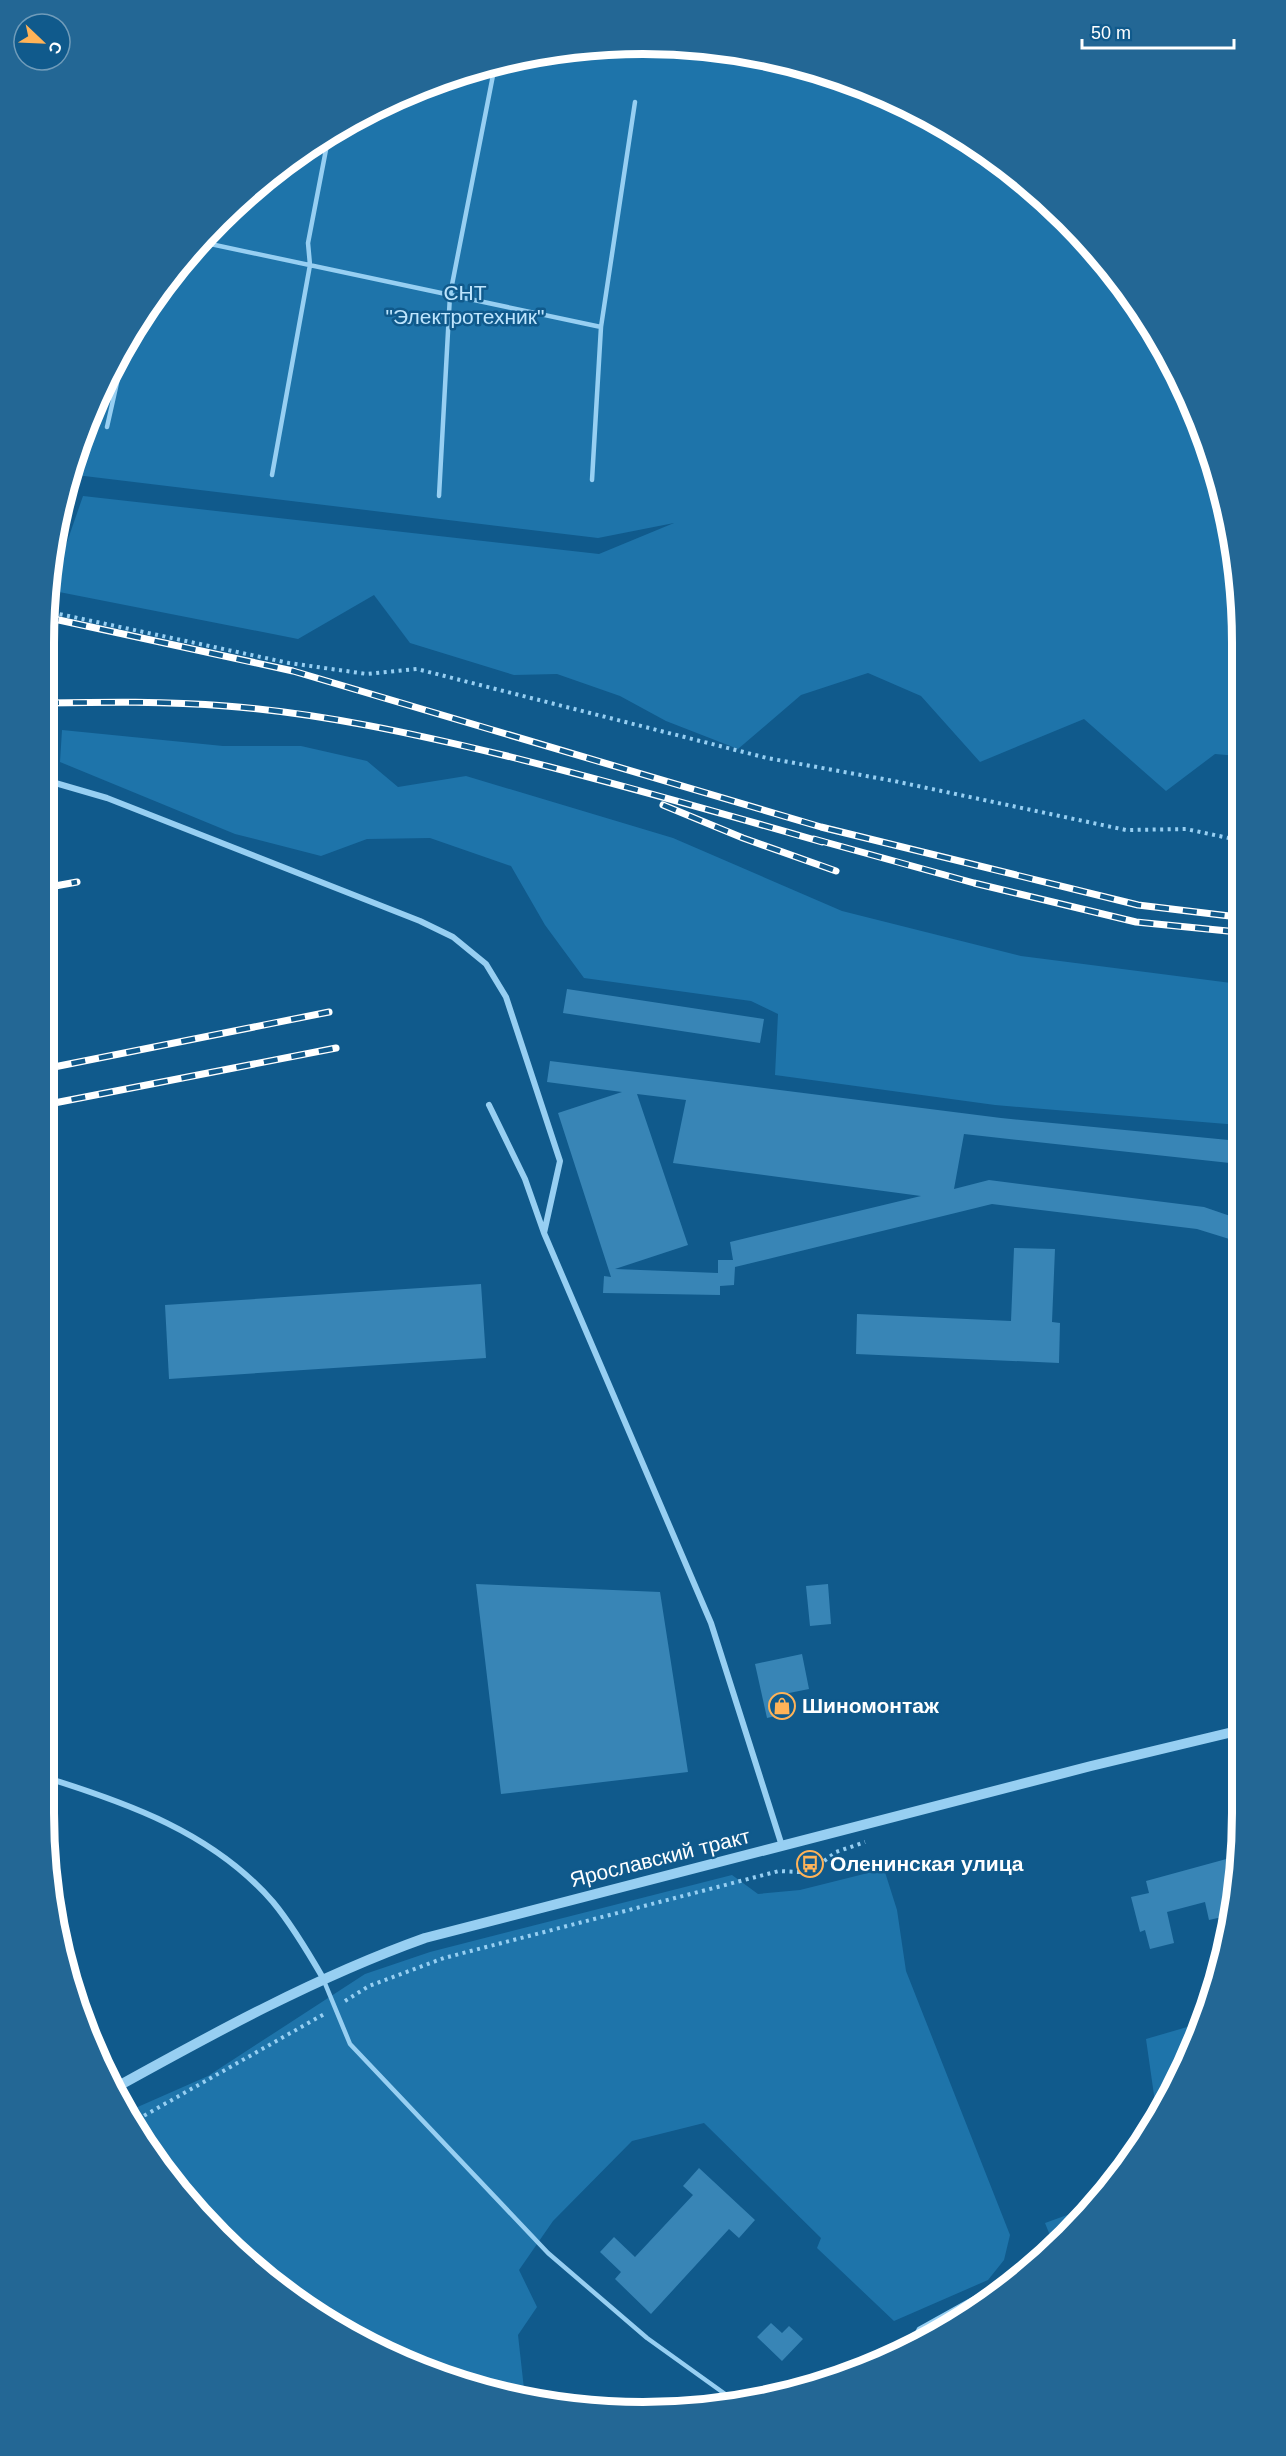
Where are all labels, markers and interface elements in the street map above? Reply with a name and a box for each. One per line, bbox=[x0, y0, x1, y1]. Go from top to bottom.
north arrow bbox=[12, 12, 72, 72]
scale bar bbox=[1082, 12, 1234, 50]
text: 50 m bbox=[1091, 23, 1131, 43]
text: С bbox=[45, 39, 65, 57]
park label: СНТ "Электротехник" bbox=[386, 281, 544, 328]
shop icon: Шиномонтаж bbox=[767, 1691, 797, 1721]
place label: Шиномонтаж bbox=[802, 1694, 940, 1717]
street label: Ярославский тракт bbox=[567, 1824, 753, 1891]
bus stop icon: Оленинская улица bbox=[795, 1849, 825, 1879]
place label: Оленинская улица bbox=[830, 1852, 1024, 1875]

